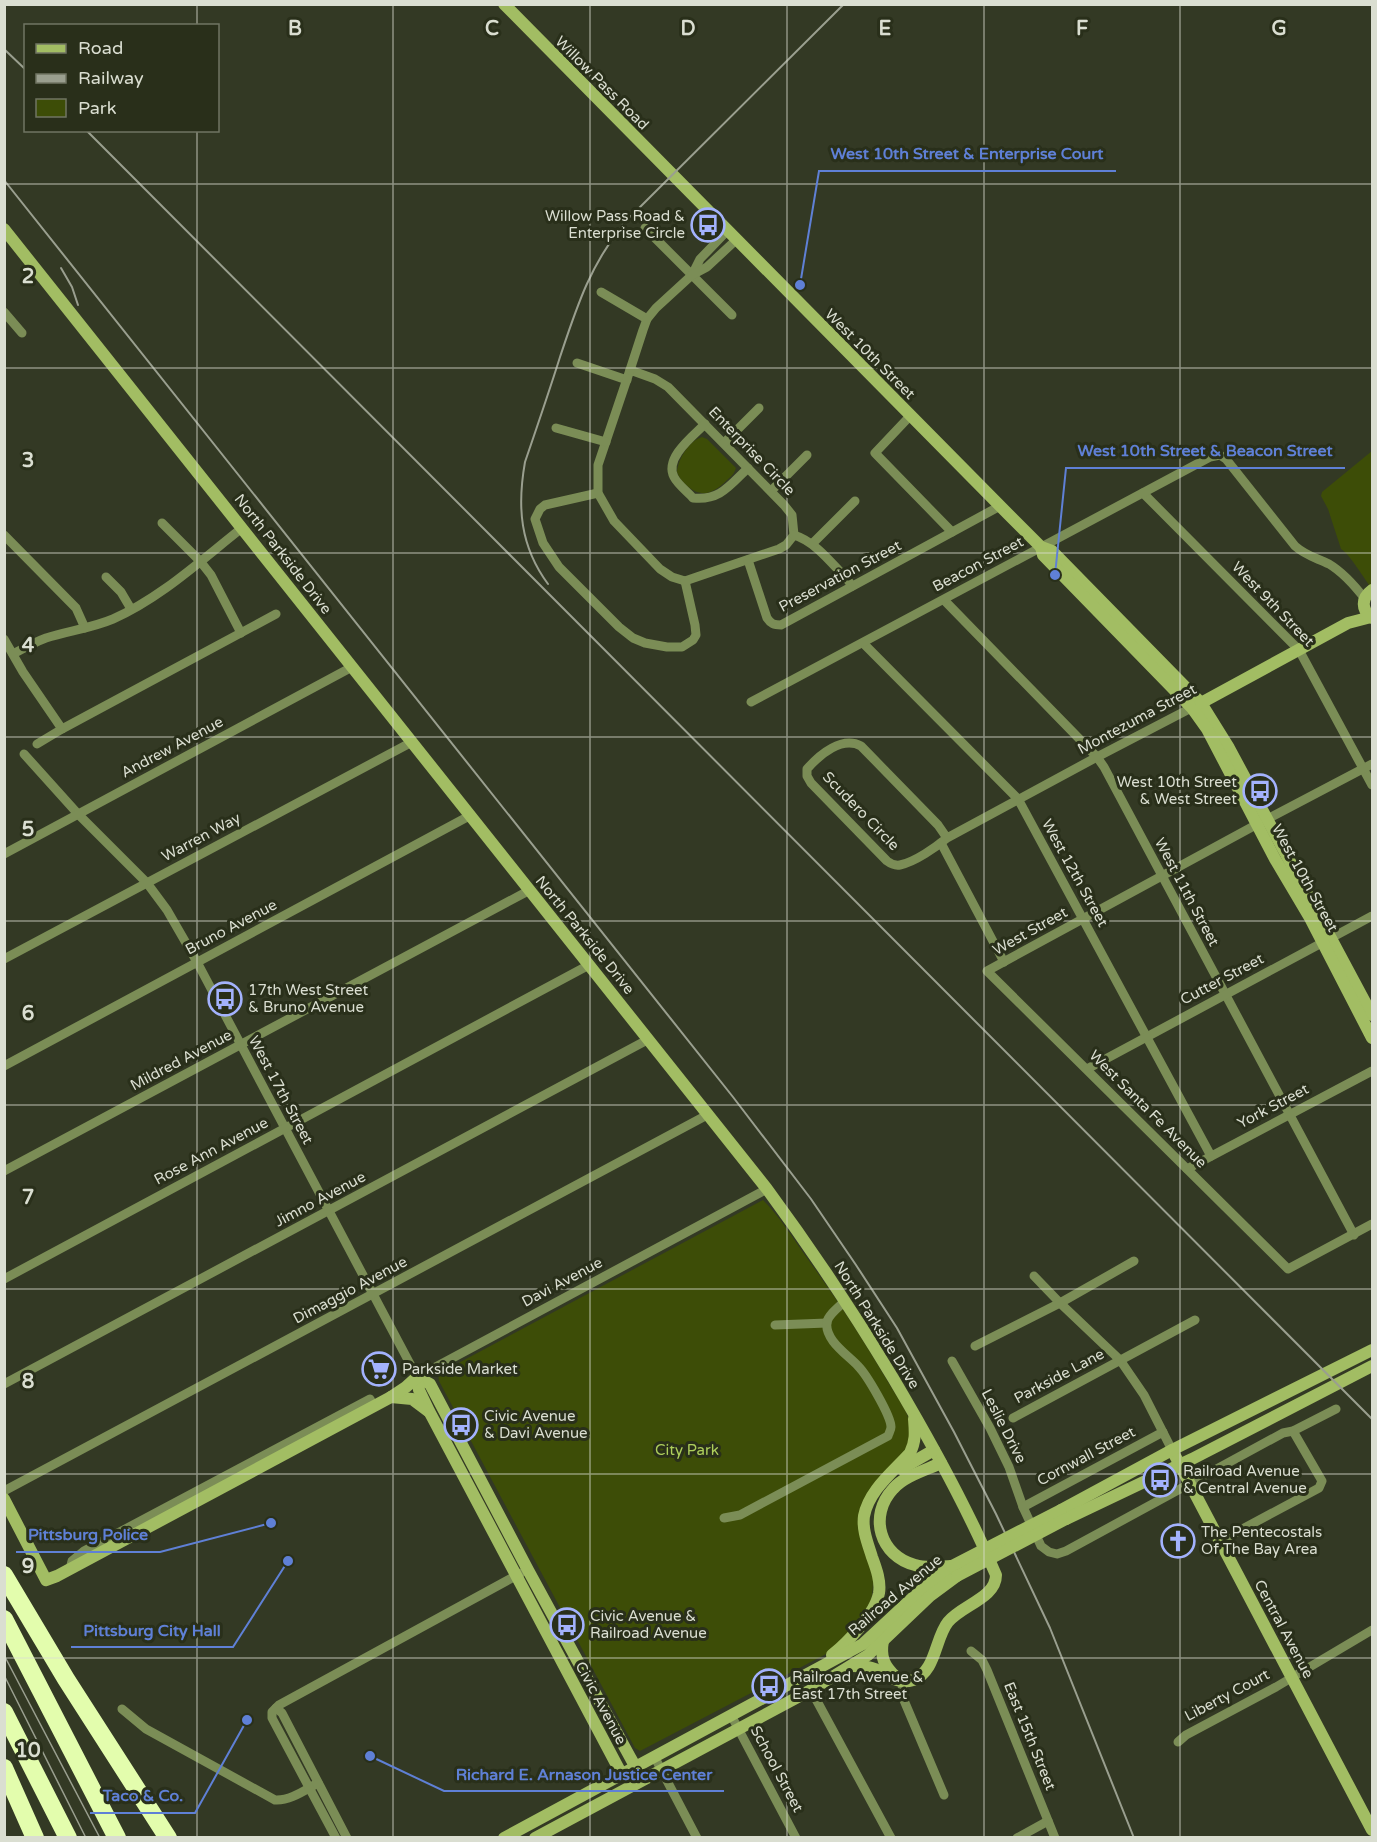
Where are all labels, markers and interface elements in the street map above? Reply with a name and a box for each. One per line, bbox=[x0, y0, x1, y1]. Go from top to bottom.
text: B bbox=[288, 17, 302, 41]
text: C bbox=[485, 17, 499, 41]
text: D bbox=[680, 17, 696, 41]
text: E bbox=[879, 17, 892, 41]
text: F bbox=[1076, 17, 1088, 41]
text: G bbox=[1271, 17, 1287, 41]
legend bbox=[24, 24, 219, 132]
street label: Willow Pass Road bbox=[551, 32, 653, 134]
text: Road bbox=[78, 37, 123, 59]
text: Railway bbox=[78, 67, 144, 89]
text: Park bbox=[78, 97, 117, 119]
callout: West 10th Street & Enterprise Court bbox=[819, 137, 1116, 171]
text: West 10th Street & Enterprise Court bbox=[831, 144, 1104, 164]
place label: Willow Pass Road & Enterprise Circle bbox=[545, 207, 685, 242]
bus stop icon: Willow Pass Road & Enterprise Circle bbox=[690, 207, 726, 243]
text: 2 bbox=[22, 265, 34, 289]
street label: West 10th Street bbox=[821, 305, 919, 403]
street label: Enterprise Circle bbox=[705, 403, 799, 499]
callout: West 10th Street & Beacon Street bbox=[1066, 434, 1345, 468]
text: West 10th Street & Beacon Street bbox=[1077, 441, 1333, 461]
text: 3 bbox=[22, 449, 34, 473]
street label: North Parkside Drive bbox=[231, 490, 335, 618]
street label: Beacon Street bbox=[930, 532, 1027, 595]
street label: Preservation Street bbox=[776, 536, 905, 616]
street label: West 9th Street bbox=[1228, 558, 1318, 650]
text: 4 bbox=[22, 634, 35, 658]
street label: Montezuma Street bbox=[1074, 680, 1200, 758]
street label: Andrew Avenue bbox=[118, 713, 226, 781]
street label: Scudero Circle bbox=[819, 768, 903, 854]
place label: West 10th Street & West Street bbox=[1117, 773, 1237, 808]
bus stop icon: West 10th Street & West Street bbox=[1242, 773, 1278, 809]
street label: Warren Way bbox=[158, 809, 244, 865]
street label: West 12th Street bbox=[1038, 816, 1112, 930]
text: 5 bbox=[22, 818, 34, 842]
street label: West 10th Street bbox=[1268, 821, 1342, 935]
street label: West 11th Street bbox=[1151, 835, 1223, 950]
street label: North Parkside Drive bbox=[532, 872, 638, 998]
street label: Bruno Avenue bbox=[182, 895, 280, 959]
street label: West Street bbox=[990, 903, 1071, 959]
street label: Cutter Street bbox=[1177, 949, 1267, 1008]
bus stop icon: 17th West Street & Bruno Avenue bbox=[207, 981, 243, 1017]
place label: 17th West Street & Bruno Avenue bbox=[248, 981, 368, 1016]
text: 6 bbox=[22, 1002, 34, 1026]
street label: Mildred Avenue bbox=[127, 1026, 235, 1094]
street label: West 17th Street bbox=[245, 1033, 317, 1148]
street label: West Santa Fe Avenue bbox=[1085, 1046, 1211, 1172]
street label: York Street bbox=[1234, 1080, 1312, 1132]
street label: Rose Ann Avenue bbox=[151, 1113, 271, 1189]
street label: Jimno Avenue bbox=[271, 1167, 369, 1231]
text: 7 bbox=[22, 1186, 34, 1210]
street label: Dimaggio Avenue bbox=[290, 1252, 410, 1328]
street label: Davi Avenue bbox=[519, 1253, 605, 1311]
street label: North Parkside Drive bbox=[830, 1258, 924, 1392]
street label: Parkside Lane bbox=[1011, 1345, 1107, 1407]
supermarket icon: Parkside Market bbox=[361, 1351, 397, 1387]
place label: Parkside Market bbox=[402, 1360, 518, 1378]
text: 8 bbox=[22, 1370, 34, 1394]
street label: Leslie Drive bbox=[978, 1386, 1030, 1466]
bus stop icon: Civic Avenue & Davi Avenue bbox=[443, 1407, 479, 1443]
place label: Civic Avenue & Davi Avenue bbox=[484, 1407, 588, 1442]
street label: Cornwall Street bbox=[1034, 1422, 1138, 1489]
park label: City Park bbox=[655, 1441, 719, 1459]
bus stop icon: Railroad Avenue & Central Avenue bbox=[1142, 1462, 1178, 1498]
place label: Railroad Avenue & Central Avenue bbox=[1183, 1462, 1307, 1497]
callout: Pittsburg Police bbox=[16, 1518, 160, 1552]
church icon: The Pentecostals Of The Bay Area bbox=[1160, 1523, 1196, 1559]
place label: The Pentecostals Of The Bay Area bbox=[1201, 1523, 1322, 1558]
text: Pittsburg Police bbox=[28, 1525, 148, 1545]
street label: Railroad Avenue bbox=[845, 1551, 945, 1639]
text: 9 bbox=[22, 1555, 34, 1579]
street label: Central Avenue bbox=[1251, 1577, 1317, 1681]
bus stop icon: Civic Avenue & Railroad Avenue bbox=[549, 1607, 585, 1643]
place label: Civic Avenue & Railroad Avenue bbox=[590, 1607, 707, 1642]
callout: Pittsburg City Hall bbox=[71, 1613, 233, 1647]
text: Pittsburg City Hall bbox=[83, 1621, 221, 1641]
street label: Civic Avenue bbox=[572, 1658, 630, 1748]
street label: Liberty Court bbox=[1181, 1665, 1273, 1725]
bus stop icon: Railroad Avenue & East 17th Street bbox=[751, 1668, 787, 1704]
place label: Railroad Avenue & East 17th Street bbox=[792, 1668, 924, 1703]
street label: East 15th Street bbox=[1000, 1679, 1060, 1793]
street label: School Street bbox=[747, 1723, 807, 1815]
text: 10 bbox=[15, 1739, 41, 1763]
callout: Richard E. Arnason Justice Center bbox=[444, 1757, 724, 1791]
text: Richard E. Arnason Justice Center bbox=[456, 1765, 713, 1785]
callout: Taco & Co. bbox=[90, 1779, 195, 1813]
text: Taco & Co. bbox=[102, 1786, 183, 1806]

